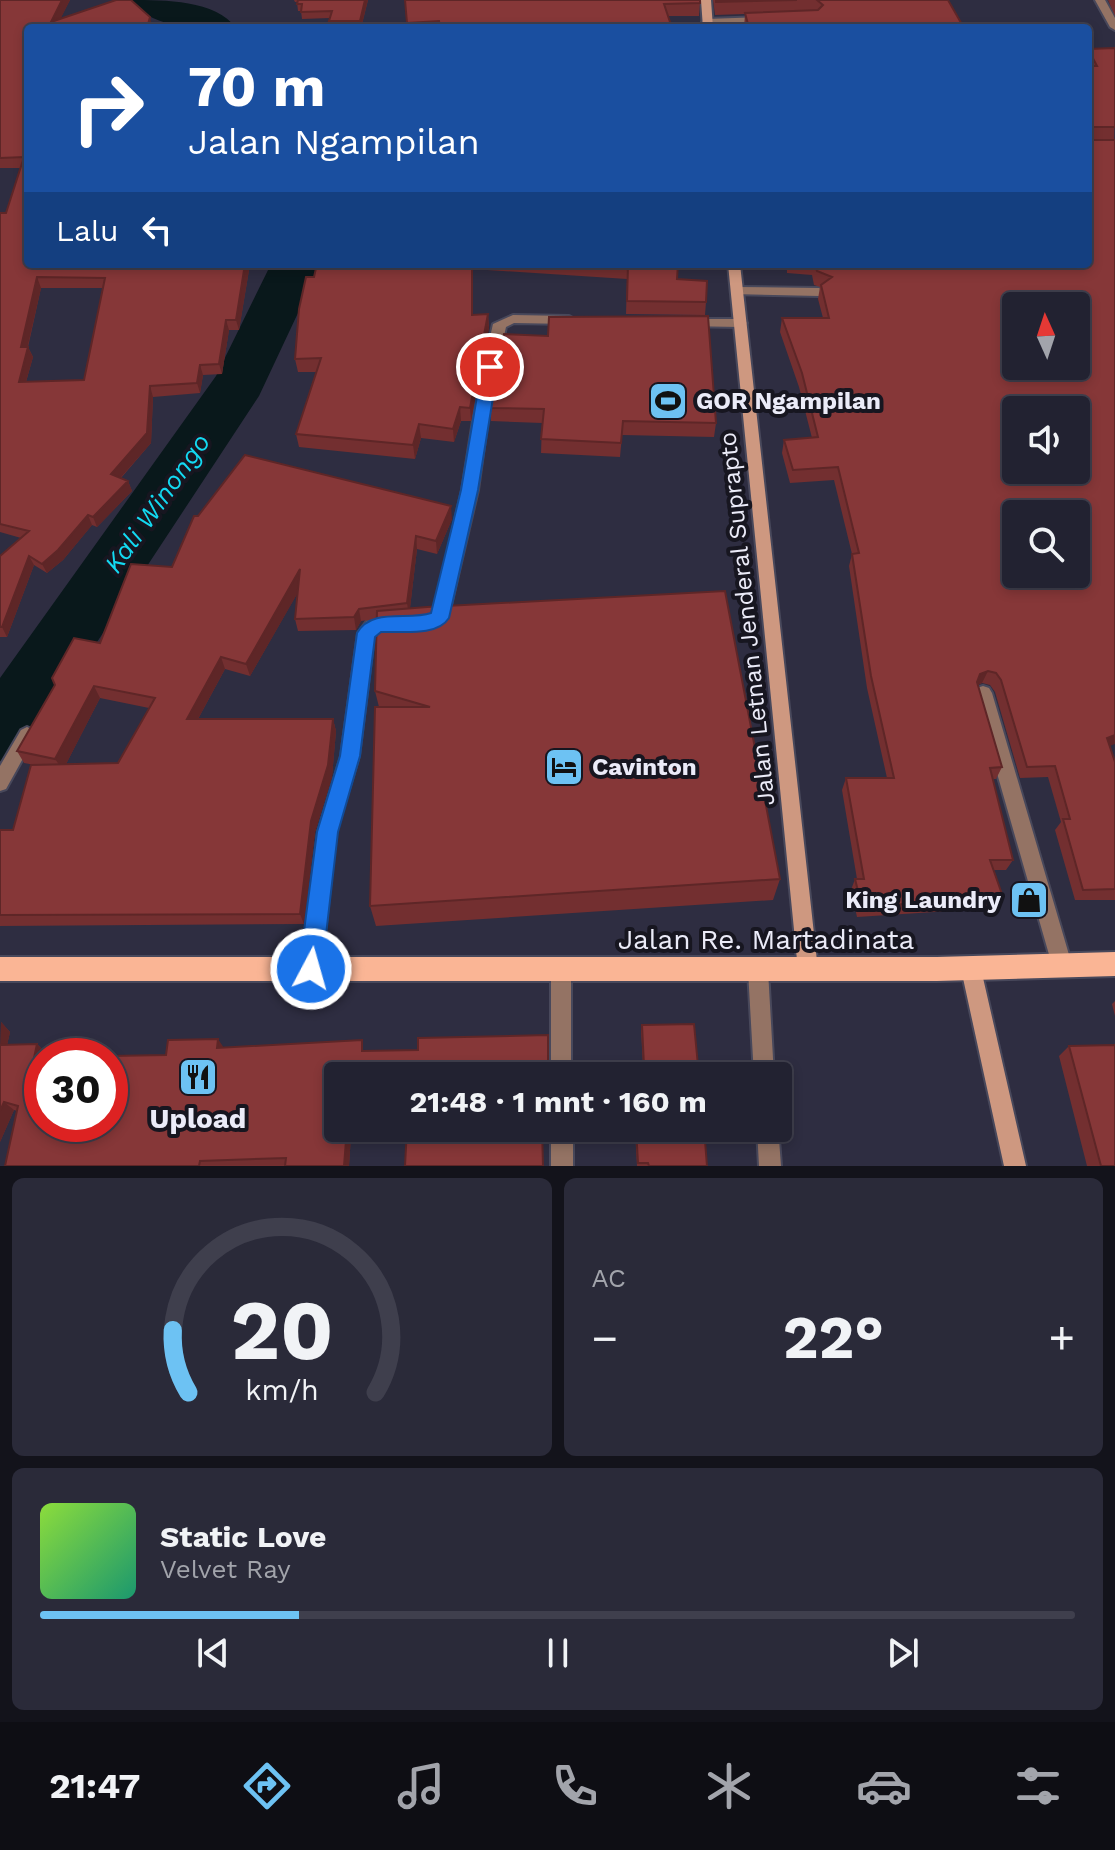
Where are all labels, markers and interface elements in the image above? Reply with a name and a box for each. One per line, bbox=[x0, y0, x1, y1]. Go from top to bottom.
text: 70 m bbox=[188, 54, 325, 120]
icon: right bbox=[56, 56, 160, 160]
text: Jalan Ngampilan bbox=[188, 121, 480, 163]
icon: left bbox=[135, 208, 179, 252]
text: Lalu bbox=[56, 213, 119, 248]
north arrow bbox=[1002, 292, 1090, 380]
map controls bbox=[1002, 292, 1090, 588]
pin bbox=[456, 333, 524, 401]
icon: arrive bbox=[468, 345, 512, 389]
sports icon: GOR Ngampilan bbox=[647, 380, 689, 422]
place label: GOR Ngampilan bbox=[696, 387, 881, 415]
button: sound bbox=[1002, 396, 1090, 484]
water label: Kali Winongo bbox=[98, 428, 216, 578]
street label: Jalan Letnan Jenderal Suprapto bbox=[713, 431, 781, 807]
button: search bbox=[1002, 500, 1090, 588]
hotel icon: Cavinton bbox=[543, 746, 585, 788]
place label: Cavinton bbox=[592, 753, 697, 781]
shop icon: King Laundry bbox=[1008, 879, 1050, 921]
place label: King Laundry bbox=[845, 886, 1001, 914]
street label: Jalan Re. Martadinata bbox=[618, 923, 915, 956]
position arrow bbox=[269, 927, 353, 1011]
speed limit sign: 30 bbox=[24, 1038, 128, 1142]
restaurant icon: Upload bbox=[177, 1056, 219, 1098]
text: 21:48 · 1 mnt · 160 m bbox=[409, 1084, 707, 1119]
place label: Upload bbox=[150, 1102, 246, 1135]
text: AC bbox=[592, 1263, 626, 1293]
text: 20 bbox=[230, 1282, 333, 1379]
text: 22° bbox=[783, 1302, 884, 1373]
text: − bbox=[592, 1312, 618, 1364]
text: + bbox=[1048, 1312, 1075, 1364]
text: km/h bbox=[245, 1373, 319, 1407]
text: Static Love bbox=[160, 1519, 326, 1554]
text: Velvet Ray bbox=[160, 1554, 291, 1584]
icon: previous bbox=[191, 1631, 235, 1675]
icon: pause bbox=[536, 1631, 580, 1675]
icon: next bbox=[881, 1631, 925, 1675]
icon: directions bbox=[239, 1758, 295, 1814]
icon: music bbox=[393, 1758, 449, 1814]
icon: phone bbox=[547, 1758, 603, 1814]
icon: climate bbox=[701, 1758, 757, 1814]
icon: car bbox=[856, 1758, 912, 1814]
icon: filters bbox=[1010, 1758, 1066, 1814]
text: 21:47 bbox=[49, 1765, 140, 1807]

